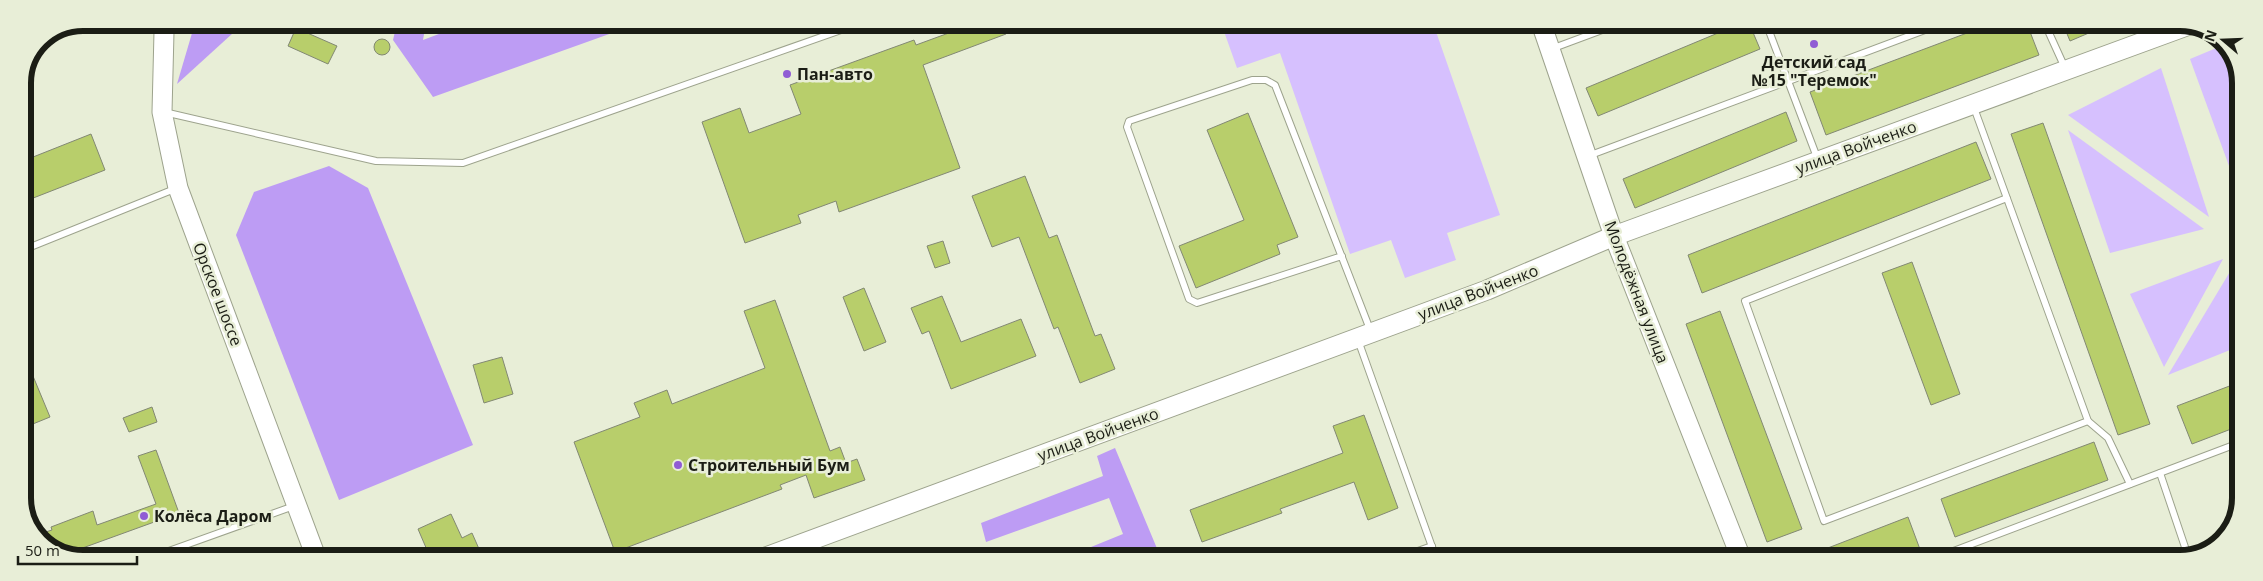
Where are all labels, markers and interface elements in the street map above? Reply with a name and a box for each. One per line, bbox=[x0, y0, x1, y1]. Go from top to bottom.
north arrow bbox=[2198, 15, 2248, 65]
text: N bbox=[2199, 27, 2221, 44]
marker: Детский сад №15 "Теремок" bbox=[1808, 38, 1820, 50]
place label: Детский сад №15 "Теремок" bbox=[1751, 51, 1877, 91]
place label: Пан-авто bbox=[797, 63, 873, 85]
marker: Пан-авто bbox=[781, 68, 793, 80]
street label: улица Войченко bbox=[1792, 115, 1920, 179]
street label: Молодёжная улица bbox=[1600, 218, 1674, 366]
street label: Орское шоссе bbox=[188, 239, 248, 349]
street label: улица Войченко bbox=[1415, 259, 1541, 325]
street label: улица Войченко bbox=[1034, 402, 1162, 466]
place label: Строительный Бум bbox=[688, 454, 850, 476]
marker: Строительный Бум bbox=[672, 459, 684, 471]
place label: Колёса Даром bbox=[154, 505, 272, 527]
marker: Колёса Даром bbox=[138, 510, 150, 522]
scale bar bbox=[18, 534, 136, 566]
text: 50 m bbox=[25, 540, 60, 560]

